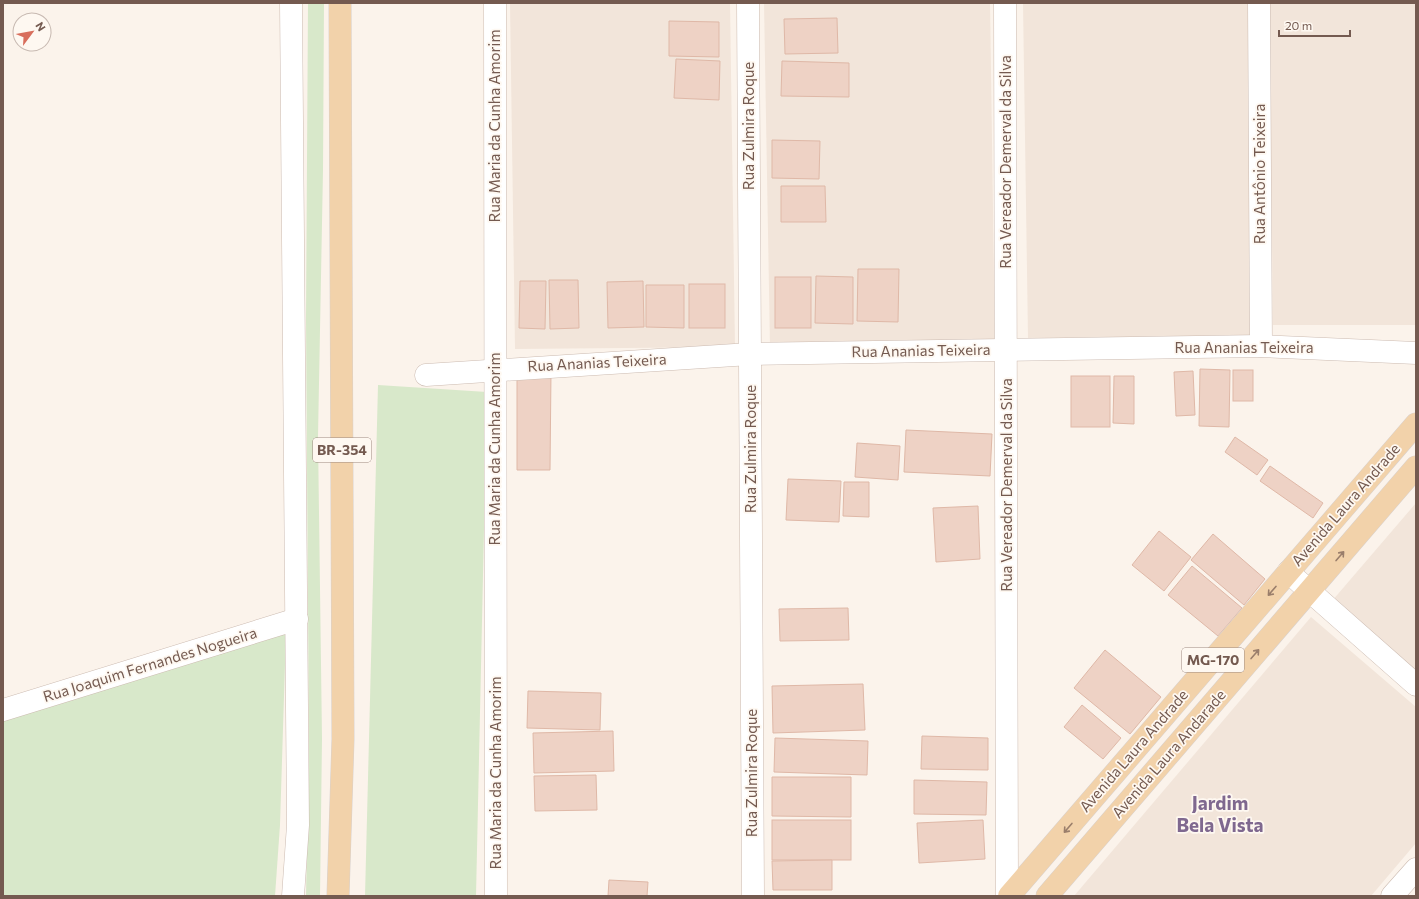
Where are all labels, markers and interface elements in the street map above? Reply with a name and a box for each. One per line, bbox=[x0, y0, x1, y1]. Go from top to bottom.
north arrow bbox=[12, 12, 52, 52]
scale bar bbox=[1279, 12, 1350, 38]
text: 20 m bbox=[1285, 18, 1312, 32]
text: N bbox=[33, 19, 49, 33]
street label: Rua Maria da Cunha Amorim bbox=[485, 30, 503, 222]
street label: Rua Vereador Demerval da Silva bbox=[996, 55, 1014, 269]
street label: Rua Zulmira Roque bbox=[739, 62, 757, 190]
street label: Rua Antônio Teixeira bbox=[1250, 104, 1268, 244]
street label: Rua Ananias Teixeira bbox=[1174, 338, 1314, 356]
street label: Rua Ananias Teixeira bbox=[851, 340, 991, 360]
street label: Rua Ananias Teixeira bbox=[527, 349, 667, 375]
street label: Rua Maria da Cunha Amorim bbox=[485, 353, 503, 545]
street label: Rua Vereador Demerval da Silva bbox=[997, 378, 1015, 592]
street label: Rua Zulmira Roque bbox=[741, 385, 759, 513]
road number: BR-354 bbox=[313, 438, 371, 462]
street label: Avenida Laura Andrade bbox=[1287, 439, 1403, 569]
one-way arrow bbox=[1335, 551, 1344, 561]
one-way arrow bbox=[1267, 586, 1276, 597]
street label: Rua Joaquim Fernandes Nogueira bbox=[40, 623, 259, 705]
road number: MG-170 bbox=[1182, 648, 1244, 672]
one-way arrow bbox=[1251, 649, 1260, 660]
street label: Rua Maria da Cunha Amorim bbox=[486, 677, 504, 869]
street label: Avenida Laura Andrade bbox=[1075, 685, 1191, 815]
street label: Avenida Laura Andarade bbox=[1108, 685, 1229, 821]
street label: Rua Zulmira Roque bbox=[742, 709, 760, 837]
district label: Jardim Bela Vista bbox=[1177, 791, 1263, 836]
one-way arrow bbox=[1064, 823, 1073, 833]

